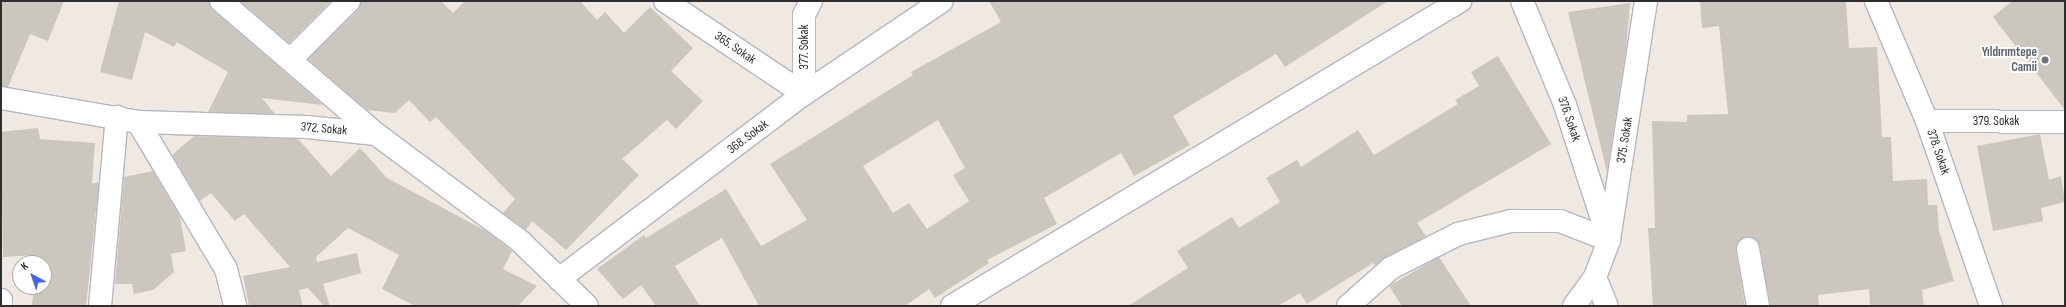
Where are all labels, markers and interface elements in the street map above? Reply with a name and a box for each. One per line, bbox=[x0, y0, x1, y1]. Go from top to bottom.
street label: 377. Sokak bbox=[796, 24, 812, 70]
street label: 365. Sokak bbox=[711, 28, 759, 68]
place label: Yıldırımtepe Camii bbox=[1982, 45, 2037, 76]
marker: Yıldırımtepe Camii bbox=[2040, 55, 2050, 65]
street label: 376. Sokak bbox=[1554, 95, 1584, 143]
street label: 379. Sokak bbox=[1973, 113, 2019, 129]
street label: 375. Sokak bbox=[1614, 116, 1636, 164]
street label: 368. Sokak bbox=[724, 117, 772, 157]
street label: 372. Sokak bbox=[300, 119, 348, 139]
street label: 378. Sokak bbox=[1923, 127, 1953, 177]
north arrow bbox=[12, 255, 52, 295]
text: K bbox=[18, 259, 31, 273]

